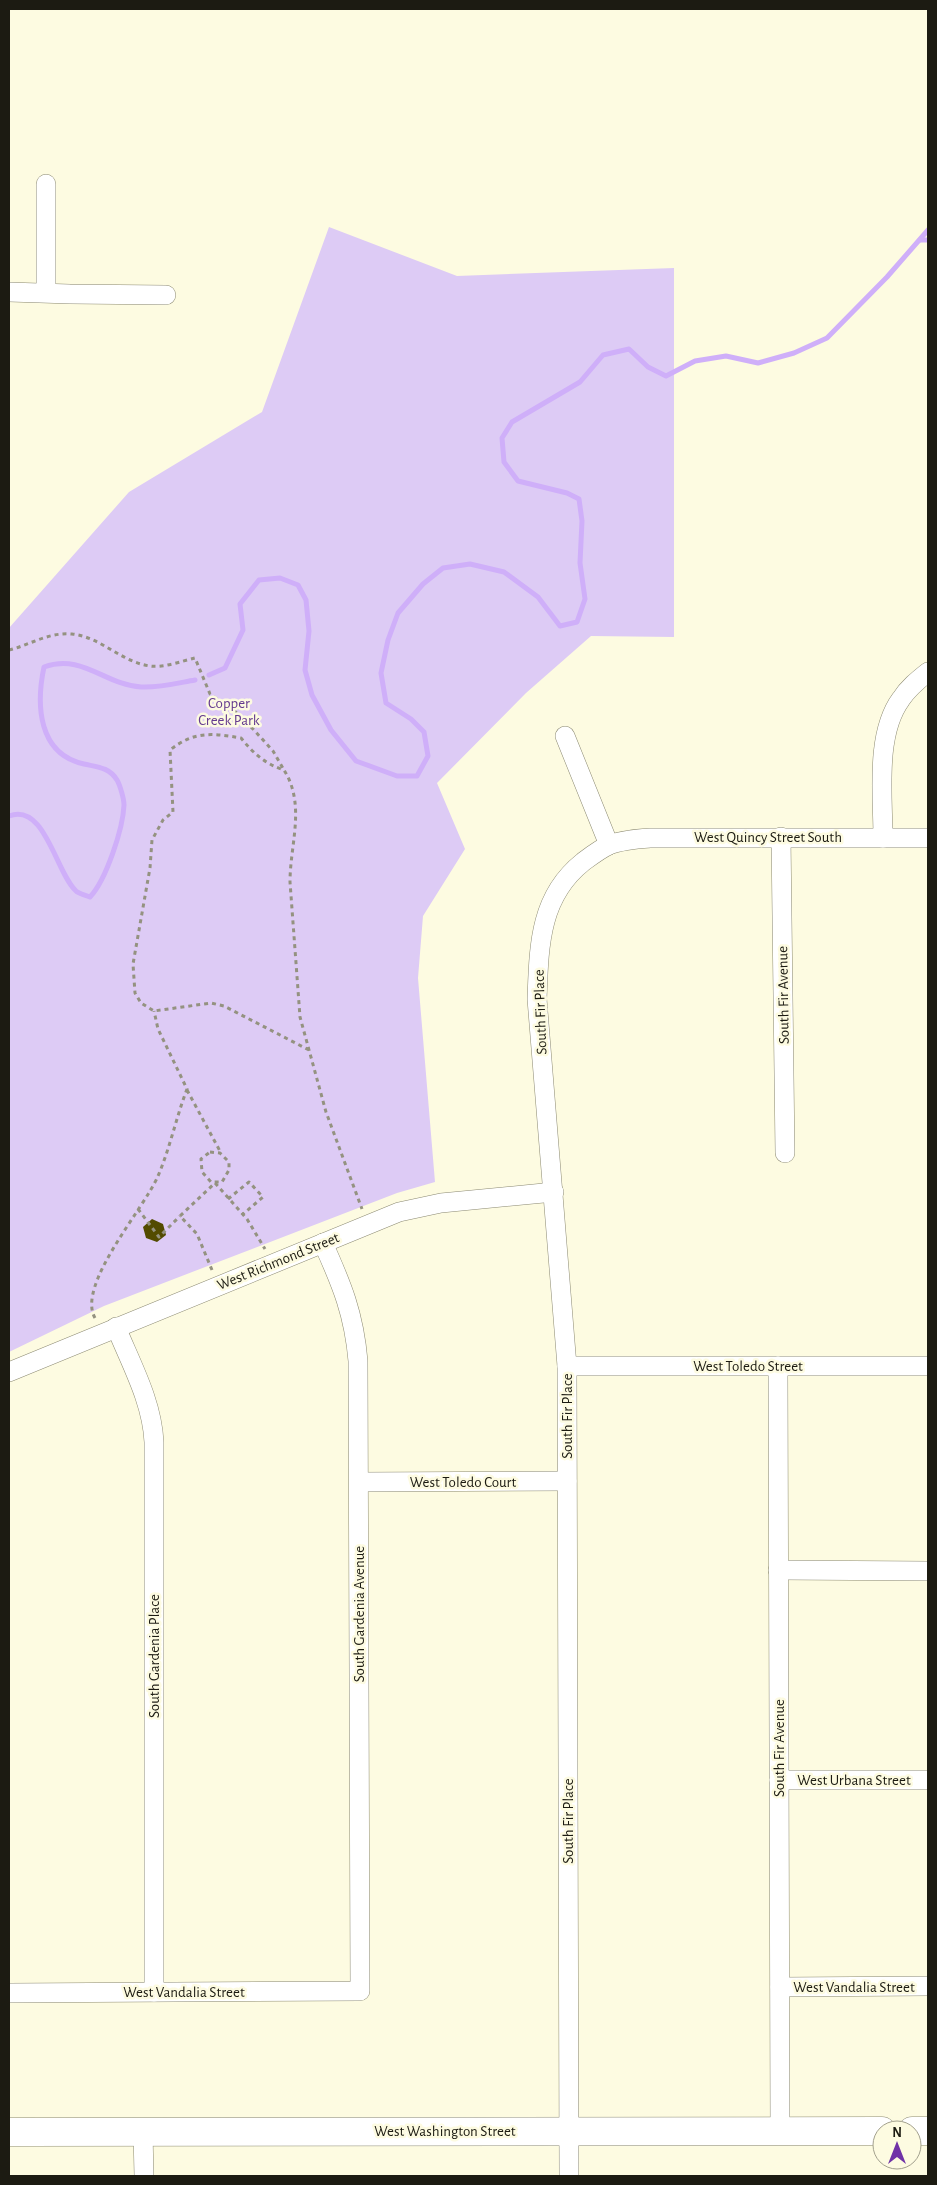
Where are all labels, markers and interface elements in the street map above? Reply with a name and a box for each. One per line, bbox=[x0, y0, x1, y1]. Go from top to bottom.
park label: Copper Creek Park bbox=[198, 696, 260, 728]
street label: West Quincy Street South bbox=[694, 830, 842, 845]
street label: South Fir Avenue bbox=[775, 946, 792, 1044]
street label: South Fir Place bbox=[532, 969, 549, 1055]
street label: West Richmond Street bbox=[215, 1230, 342, 1293]
street label: West Toledo Street bbox=[693, 1359, 803, 1374]
street label: South Fir Place bbox=[560, 1373, 575, 1459]
street label: West Toledo Court bbox=[410, 1475, 516, 1490]
street label: South Gardenia Avenue bbox=[352, 1546, 367, 1682]
street label: South Gardenia Place bbox=[147, 1594, 162, 1718]
street label: South Fir Avenue bbox=[772, 1699, 787, 1797]
street label: West Urbana Street bbox=[797, 1773, 911, 1788]
street label: South Fir Place bbox=[561, 1778, 576, 1864]
street label: West Vandalia Street bbox=[793, 1980, 915, 1995]
street label: West Vandalia Street bbox=[123, 1985, 245, 2000]
north arrow bbox=[872, 2120, 922, 2170]
street label: West Washington Street bbox=[374, 2124, 516, 2139]
text: N bbox=[892, 2126, 902, 2140]

